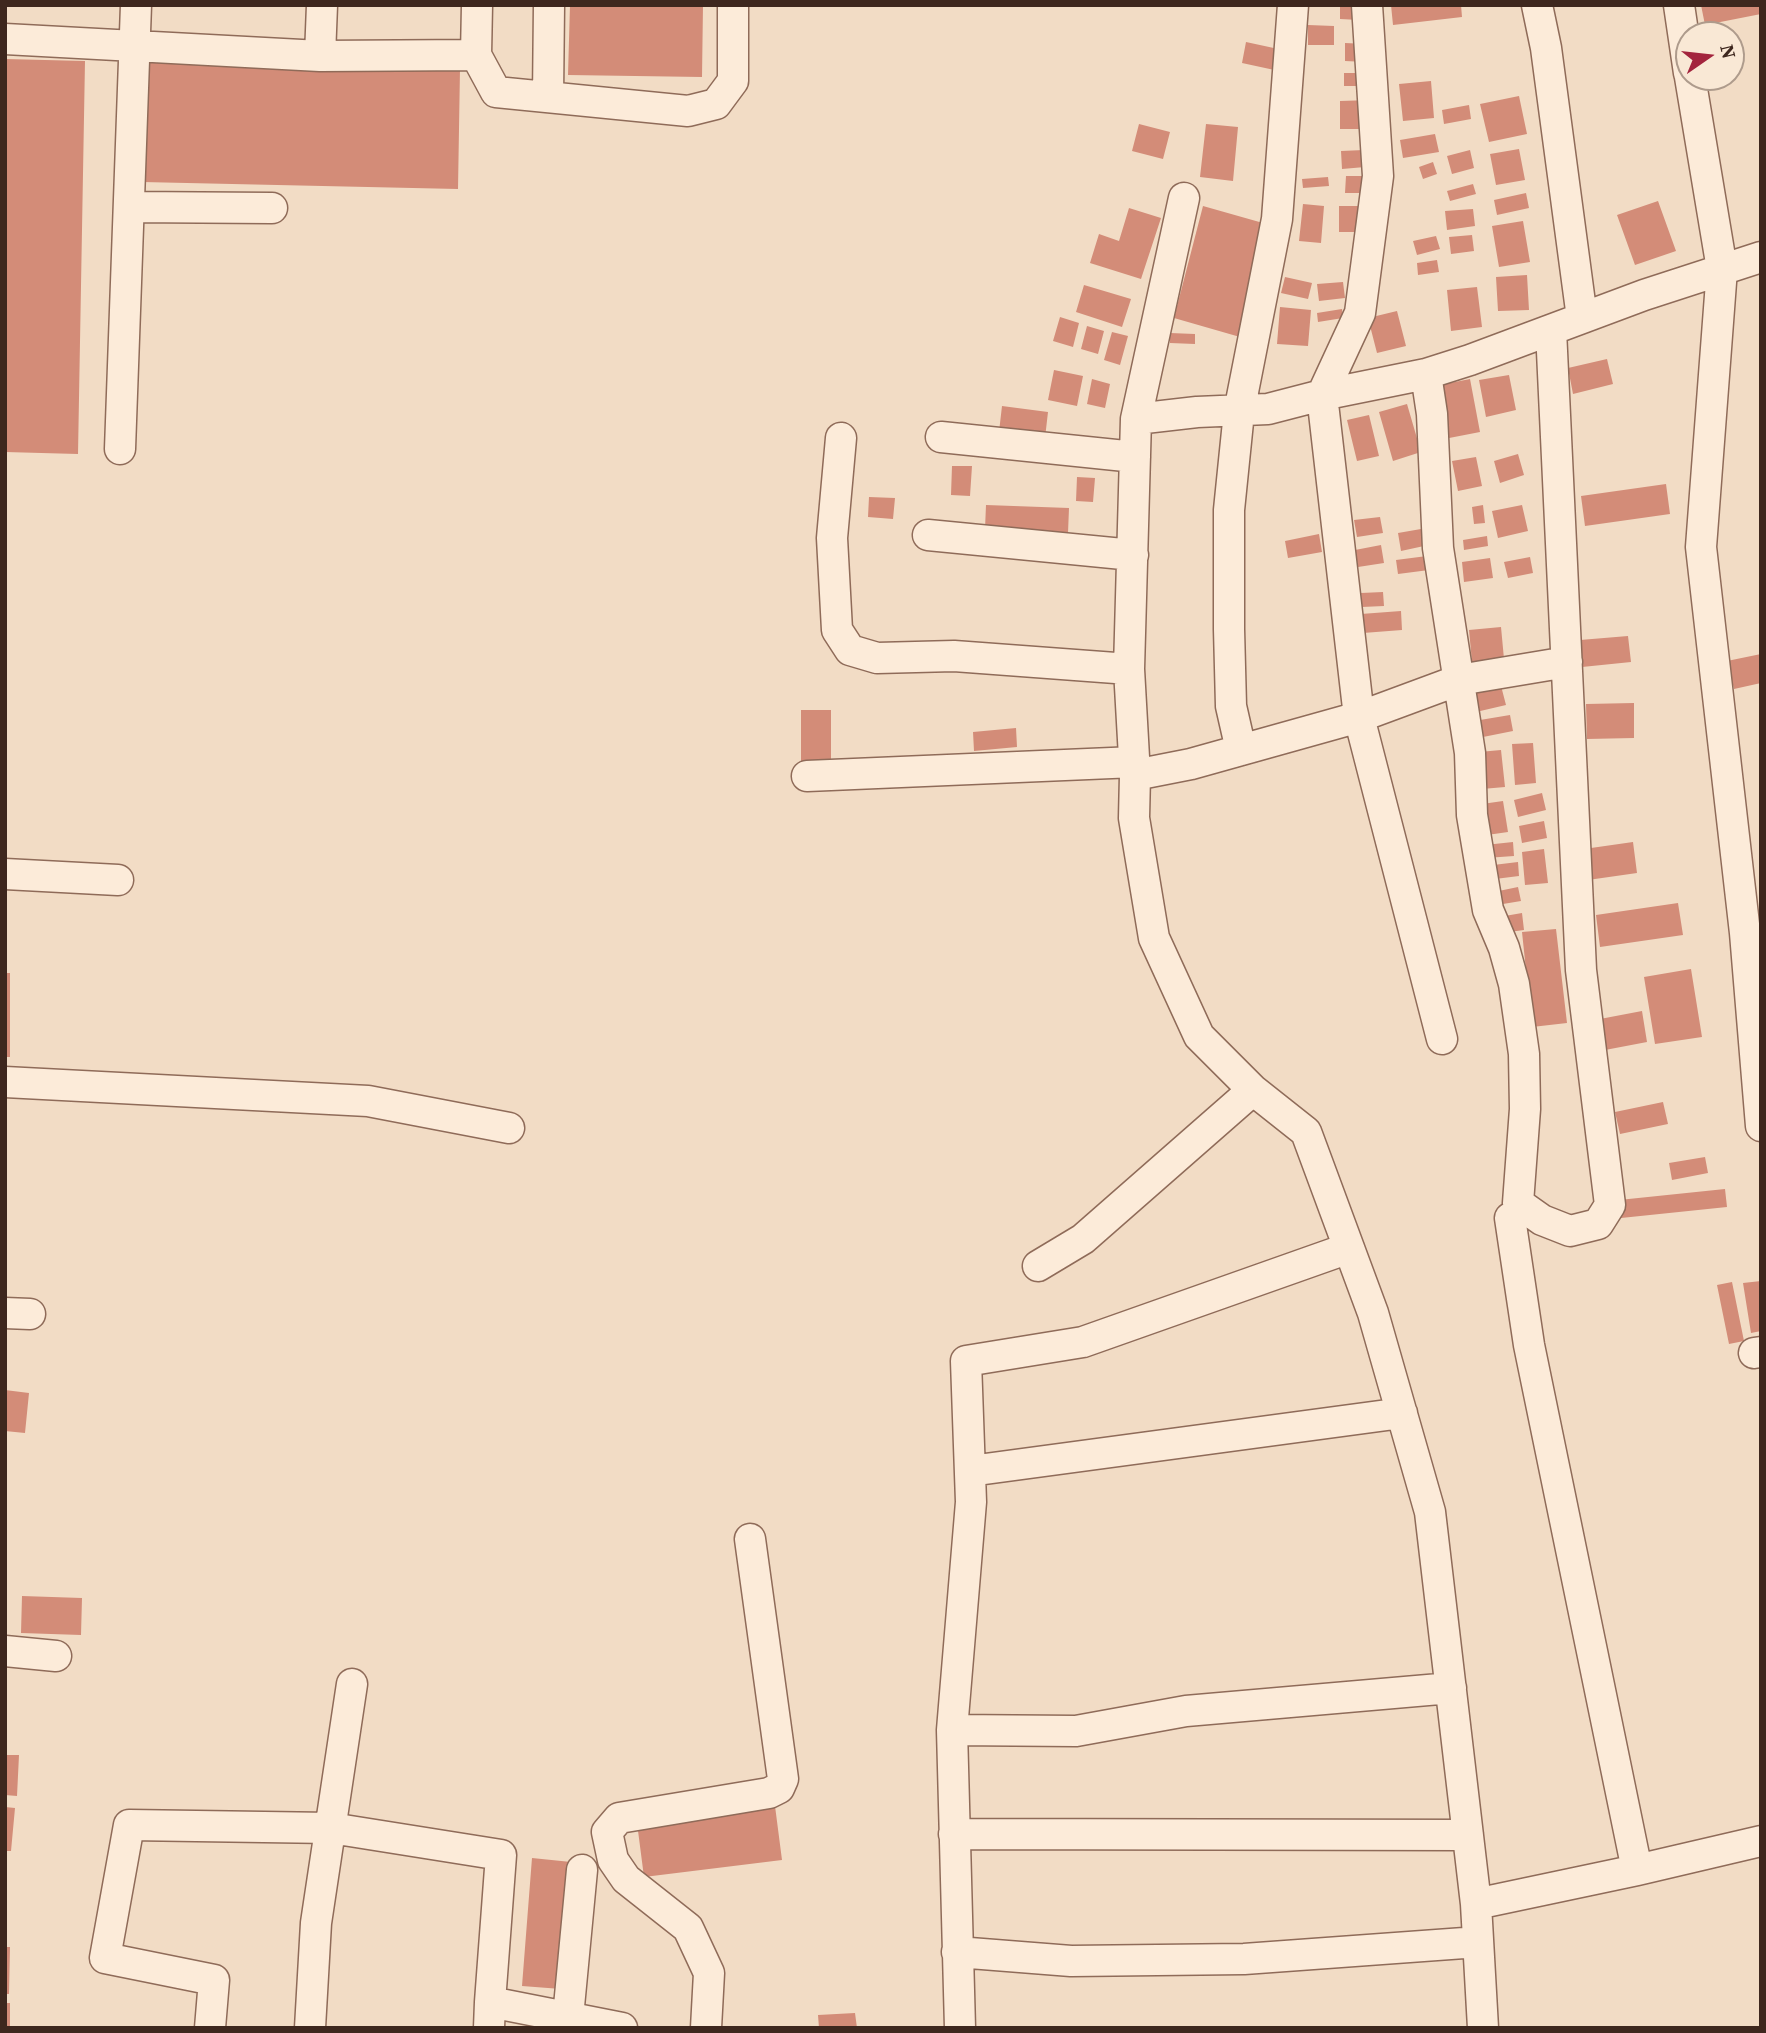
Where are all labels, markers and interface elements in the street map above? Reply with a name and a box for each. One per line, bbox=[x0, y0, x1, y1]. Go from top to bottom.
north arrow bbox=[1675, 21, 1745, 91]
text: N bbox=[1714, 42, 1743, 61]

